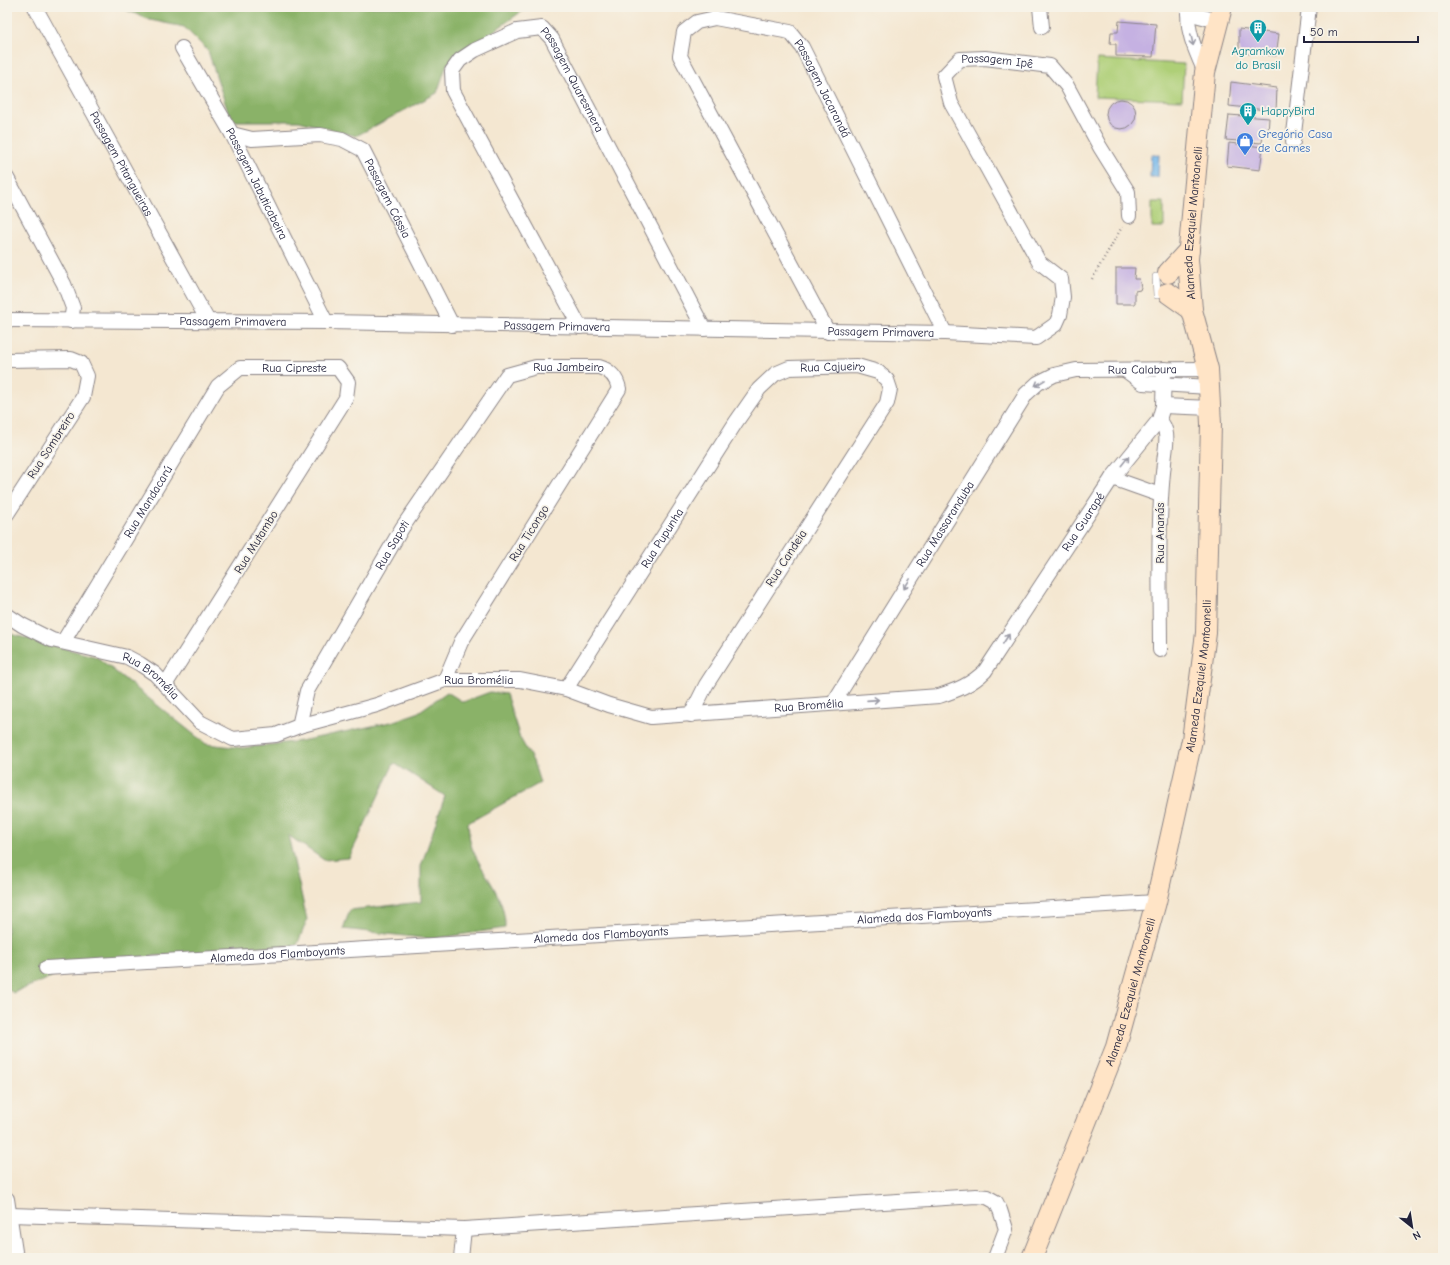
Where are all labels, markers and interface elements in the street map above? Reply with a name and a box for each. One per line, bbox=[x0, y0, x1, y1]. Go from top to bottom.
building icon: Agramkow do Brasil bbox=[1248, 18, 1268, 43]
scale bar bbox=[1304, 18, 1418, 44]
street label: Passagem Quaresmera bbox=[538, 24, 607, 135]
text: 50 m bbox=[1310, 25, 1338, 39]
one-way arrow bbox=[1189, 34, 1197, 47]
street label: Passagem Jacarandá bbox=[791, 36, 853, 140]
place label: Agramkow do Brasil bbox=[1232, 44, 1285, 72]
street label: Passagem Ipê bbox=[961, 51, 1034, 71]
building icon: HappyBird bbox=[1238, 101, 1258, 126]
place label: HappyBird bbox=[1261, 104, 1315, 118]
street label: Passagem Pitangueiras bbox=[87, 109, 156, 219]
street label: Passagem Jabuticabeira bbox=[223, 125, 291, 242]
place label: Gregório Casa de Carnes bbox=[1258, 127, 1332, 155]
shop icon: Gregório Casa de Carnes bbox=[1235, 131, 1255, 156]
street label: Alameda Ezequiel Mantoanelli bbox=[1181, 146, 1205, 300]
street label: Passagem Cássia bbox=[362, 156, 414, 240]
street label: Passagem Primavera bbox=[180, 314, 286, 329]
street label: Passagem Primavera bbox=[503, 318, 611, 334]
street label: Passagem Primavera bbox=[827, 324, 934, 340]
street label: Rua Cajueiro bbox=[800, 359, 868, 375]
street label: Rua Jambeiro bbox=[533, 360, 607, 375]
street label: Rua Cipreste bbox=[262, 361, 327, 375]
street label: Rua Calabura bbox=[1108, 362, 1177, 377]
one-way arrow bbox=[1034, 379, 1046, 387]
street label: Rua Sombreiro bbox=[24, 409, 78, 481]
one-way arrow bbox=[1121, 456, 1130, 467]
street label: Rua Mandacarú bbox=[121, 463, 175, 540]
street label: Rua Massaranduba bbox=[913, 478, 977, 569]
street label: Rua Guarapé bbox=[1059, 490, 1108, 554]
street label: Rua Ticongo bbox=[506, 502, 552, 564]
street label: Rua Ananás bbox=[1153, 502, 1167, 564]
street label: Rua Pupunha bbox=[638, 505, 686, 571]
street label: Rua Mutambo bbox=[231, 508, 281, 576]
street label: Rua Sapoti bbox=[372, 517, 412, 572]
street label: Rua Candeia bbox=[762, 527, 810, 589]
one-way arrow bbox=[903, 578, 911, 590]
street label: Alameda Ezequiel Mantoanelli bbox=[1183, 599, 1214, 753]
one-way arrow bbox=[1002, 634, 1010, 645]
street label: Rua Bromélia bbox=[121, 649, 182, 702]
street label: Rua Bromélia bbox=[444, 673, 513, 687]
street label: Rua Bromélia bbox=[774, 696, 844, 715]
one-way arrow bbox=[866, 696, 879, 703]
street label: Alameda dos Flamboyants bbox=[857, 905, 992, 927]
street label: Alameda Ezequiel Mantoanelli bbox=[1102, 916, 1158, 1068]
street label: Alameda dos Flamboyants bbox=[533, 924, 669, 946]
street label: Alameda dos Flamboyants bbox=[210, 943, 345, 965]
north arrow bbox=[1392, 1207, 1432, 1247]
text: N bbox=[1410, 1228, 1423, 1243]

